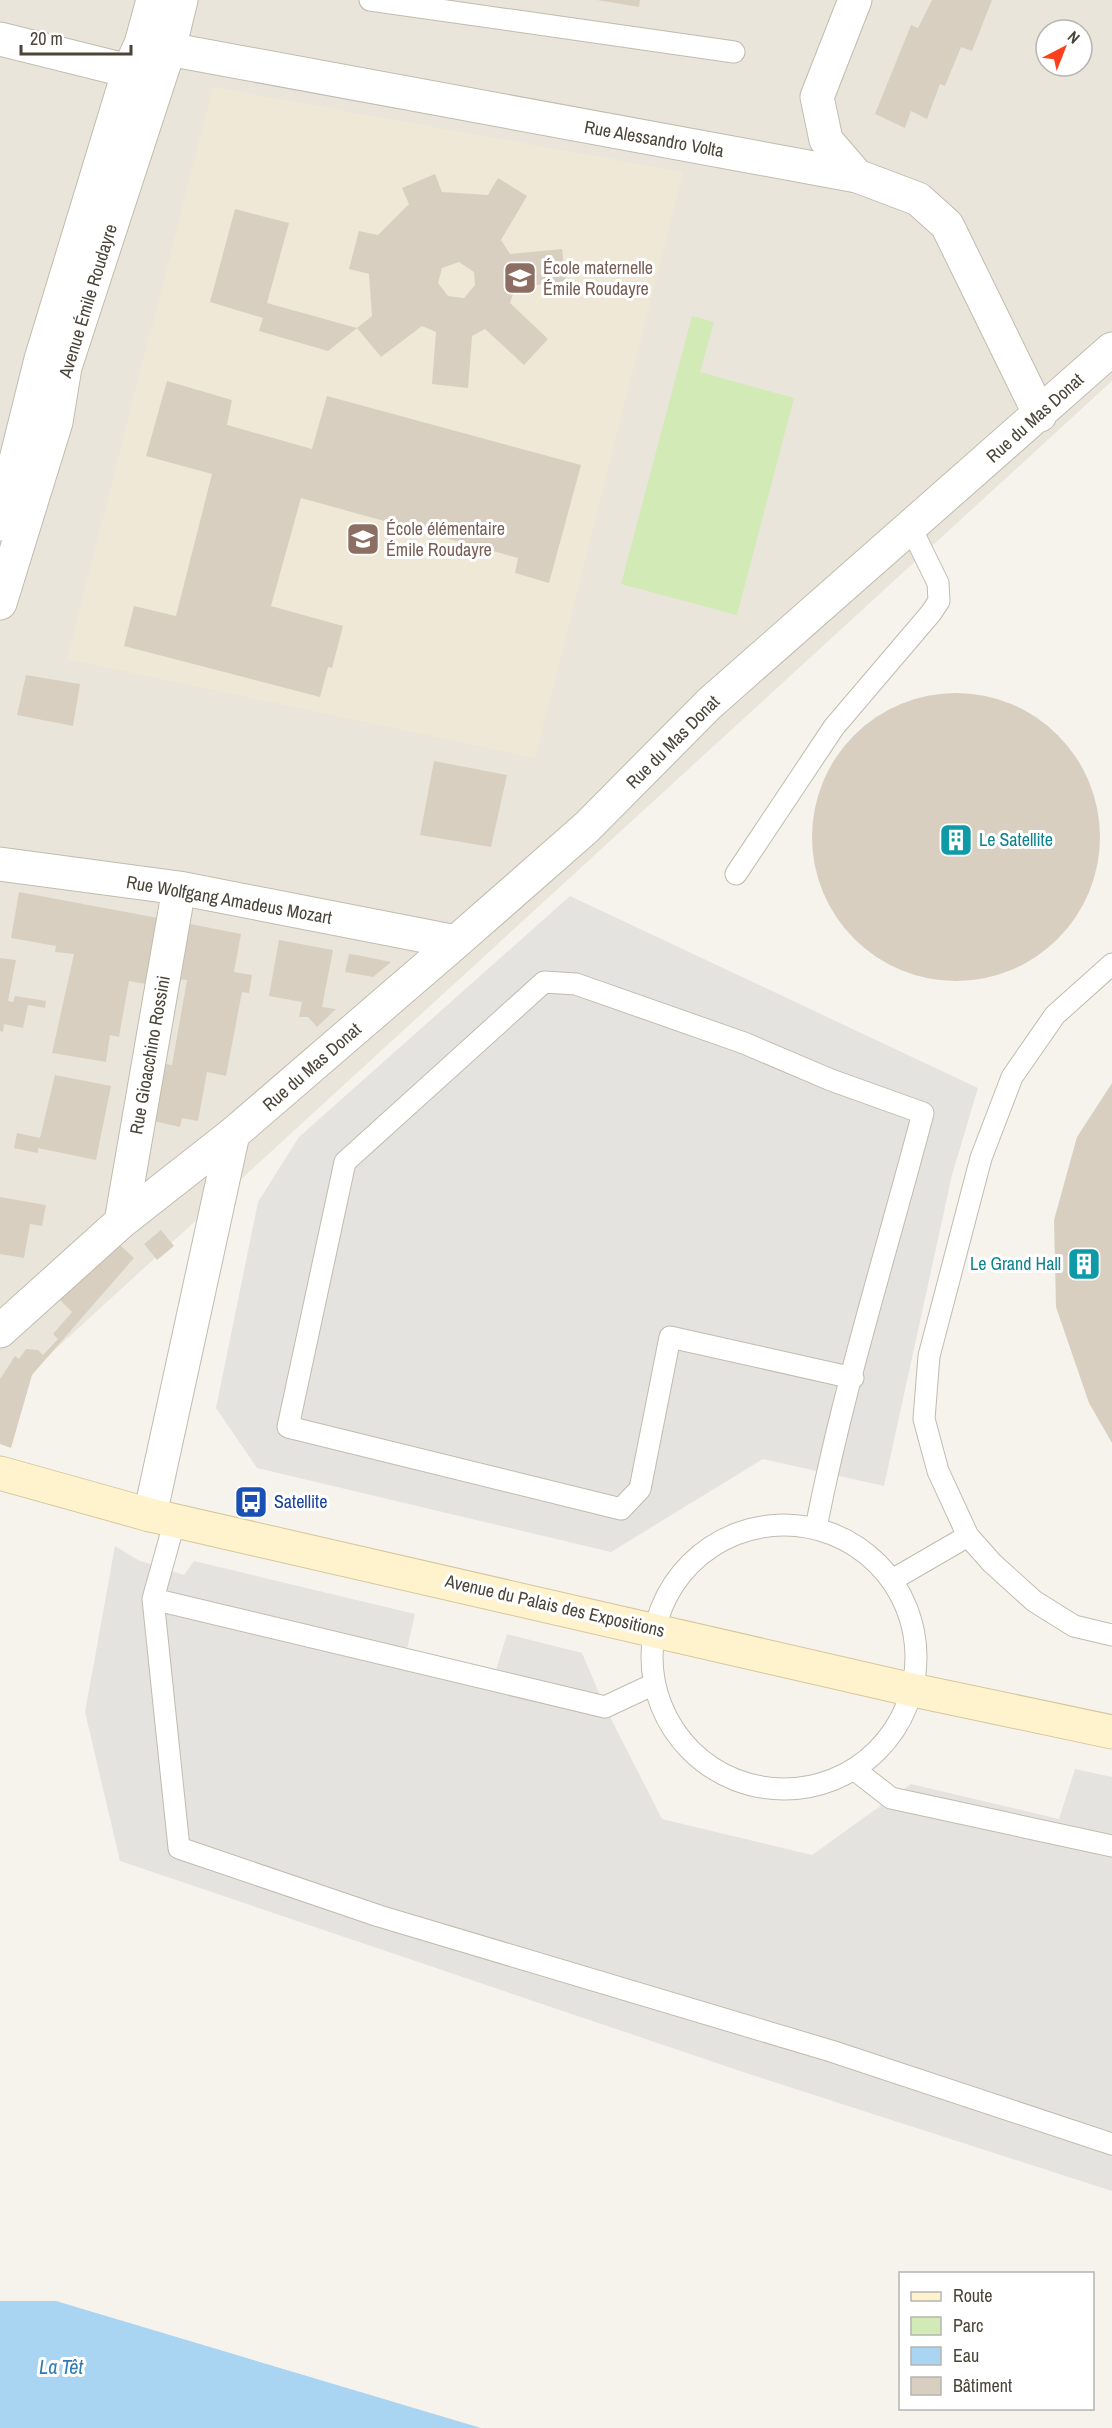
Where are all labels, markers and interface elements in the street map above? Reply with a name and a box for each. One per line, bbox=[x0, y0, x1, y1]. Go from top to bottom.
scale bar bbox=[21, 18, 130, 56]
north arrow bbox=[1034, 18, 1094, 78]
text: 20 m bbox=[30, 26, 63, 51]
text: N bbox=[1063, 26, 1085, 48]
street label: Rue Alessandro Volta bbox=[582, 114, 726, 163]
street label: Avenue Émile Roudayre bbox=[52, 221, 123, 382]
place label: École maternelle Émile Roudayre bbox=[543, 255, 653, 301]
school or university icon: École maternelle Émile Roudayre bbox=[502, 260, 538, 296]
street label: Rue du Mas Donat bbox=[981, 367, 1089, 468]
place label: École élémentaire Émile Roudayre bbox=[386, 516, 505, 562]
school or university icon: École élémentaire Émile Roudayre bbox=[345, 521, 381, 557]
street label: Rue du Mas Donat bbox=[620, 689, 725, 794]
building icon: Le Satellite bbox=[938, 822, 974, 858]
place label: Le Satellite bbox=[979, 827, 1053, 852]
street label: Rue Wolfgang Amadeus Mozart bbox=[124, 869, 334, 930]
street label: Rue Gioacchino Rossini bbox=[123, 974, 176, 1136]
street label: Rue du Mas Donat bbox=[257, 1017, 366, 1116]
building icon: Le Grand Hall bbox=[1066, 1246, 1102, 1282]
place label: Le Grand Hall bbox=[970, 1251, 1061, 1276]
bus stop icon: Satellite bbox=[233, 1484, 269, 1520]
place label: Satellite bbox=[274, 1489, 327, 1514]
street label: Avenue du Palais des Expositions bbox=[442, 1568, 667, 1643]
legend bbox=[899, 2272, 1094, 2410]
text: Route bbox=[953, 2283, 992, 2308]
text: Parc bbox=[953, 2313, 983, 2338]
text: Eau bbox=[953, 2343, 979, 2368]
water label: La Têt bbox=[39, 2353, 83, 2380]
text: Bâtiment bbox=[953, 2373, 1012, 2398]

